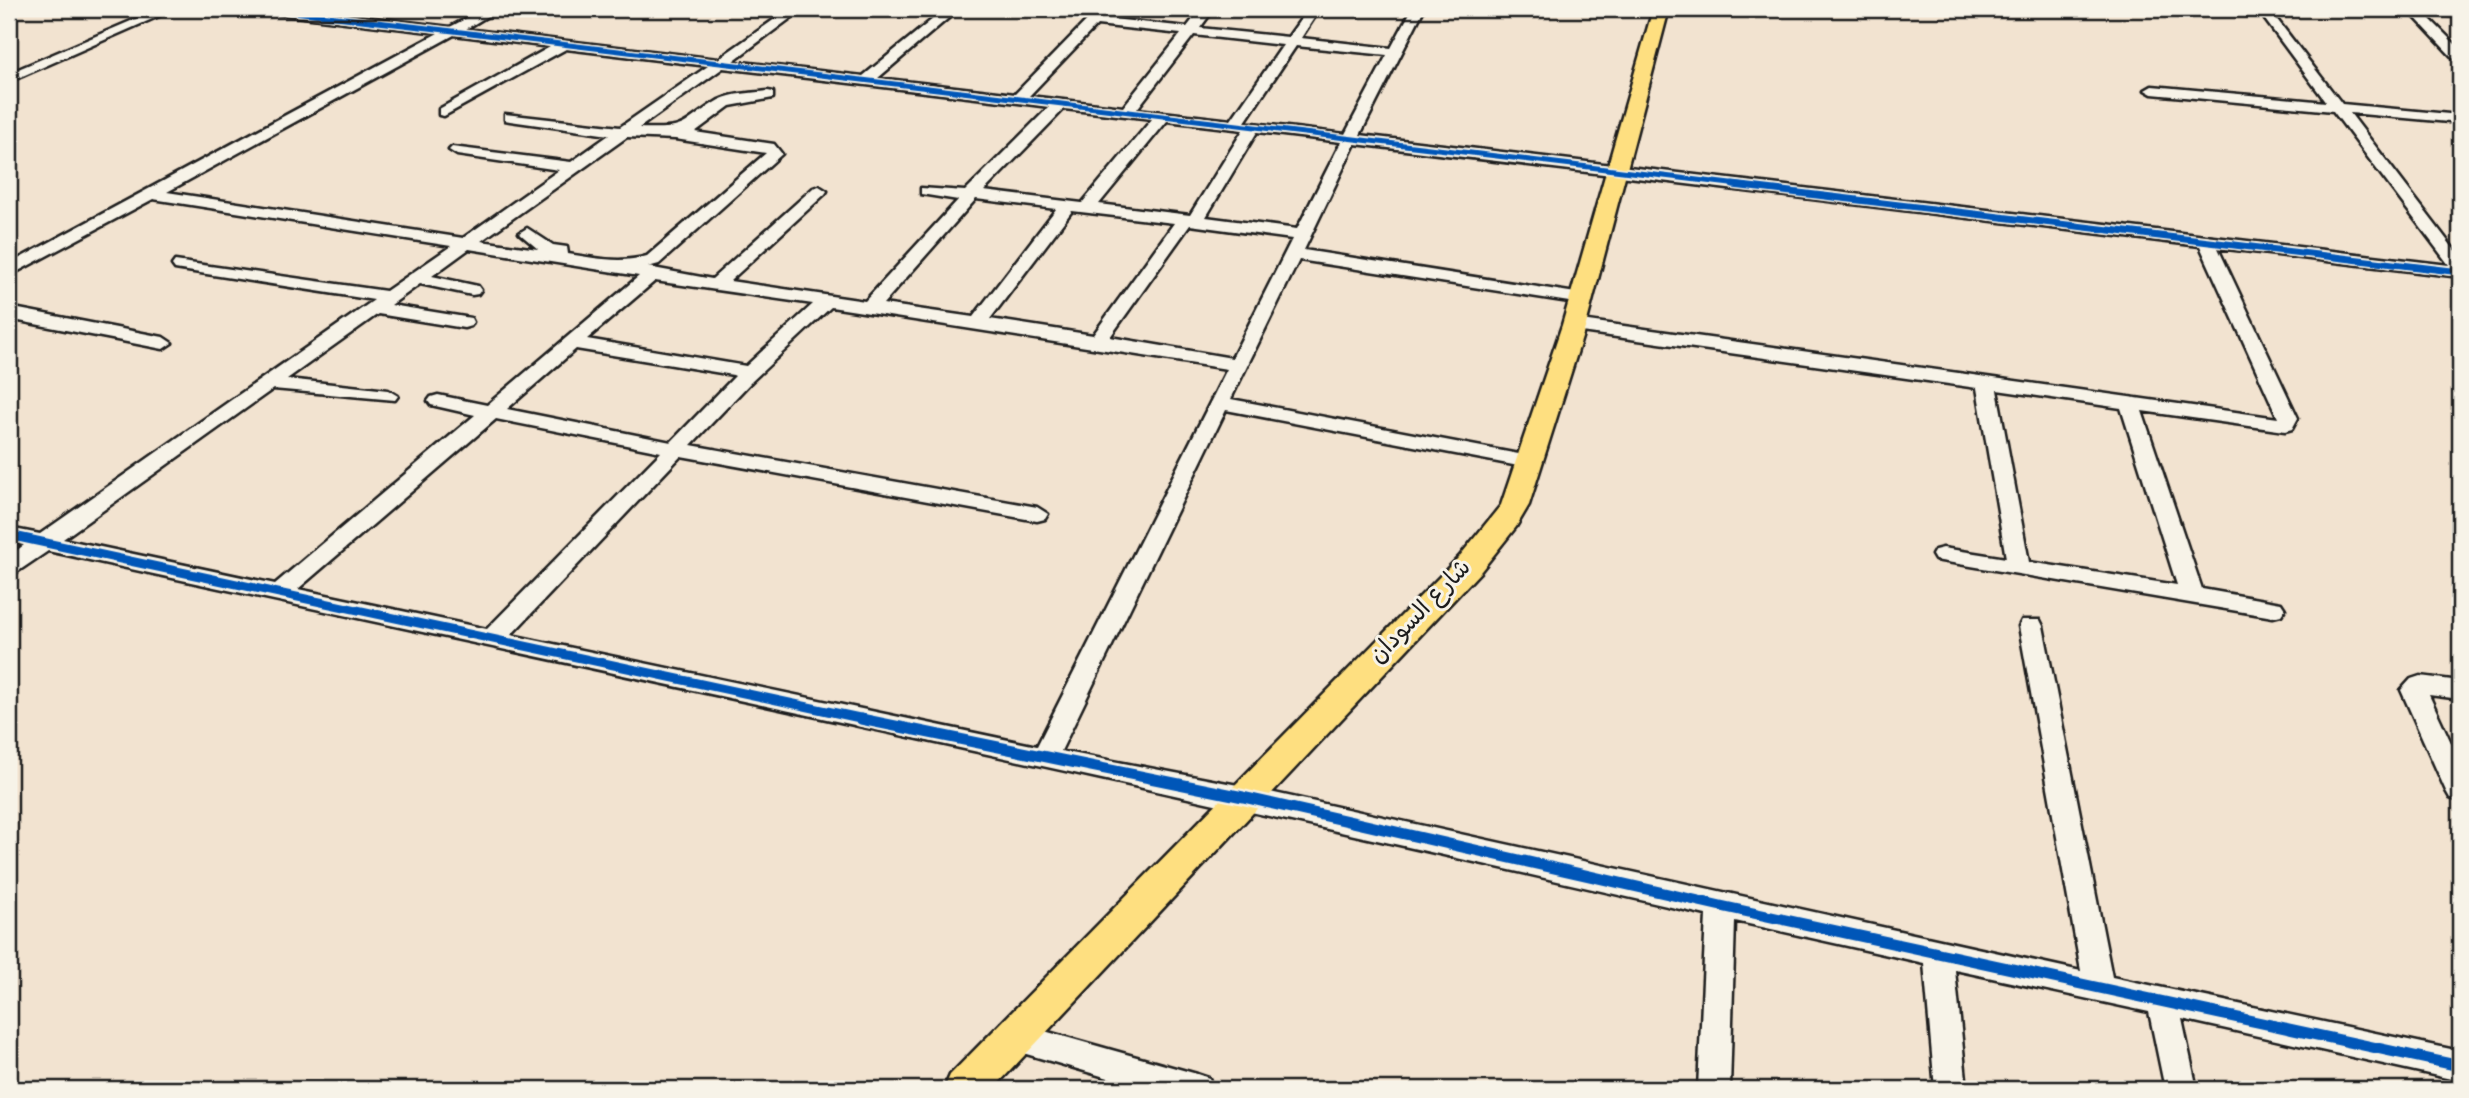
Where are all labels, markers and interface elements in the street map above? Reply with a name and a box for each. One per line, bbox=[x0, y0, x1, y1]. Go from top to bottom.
street label: شارع السودان bbox=[1365, 555, 1479, 671]

